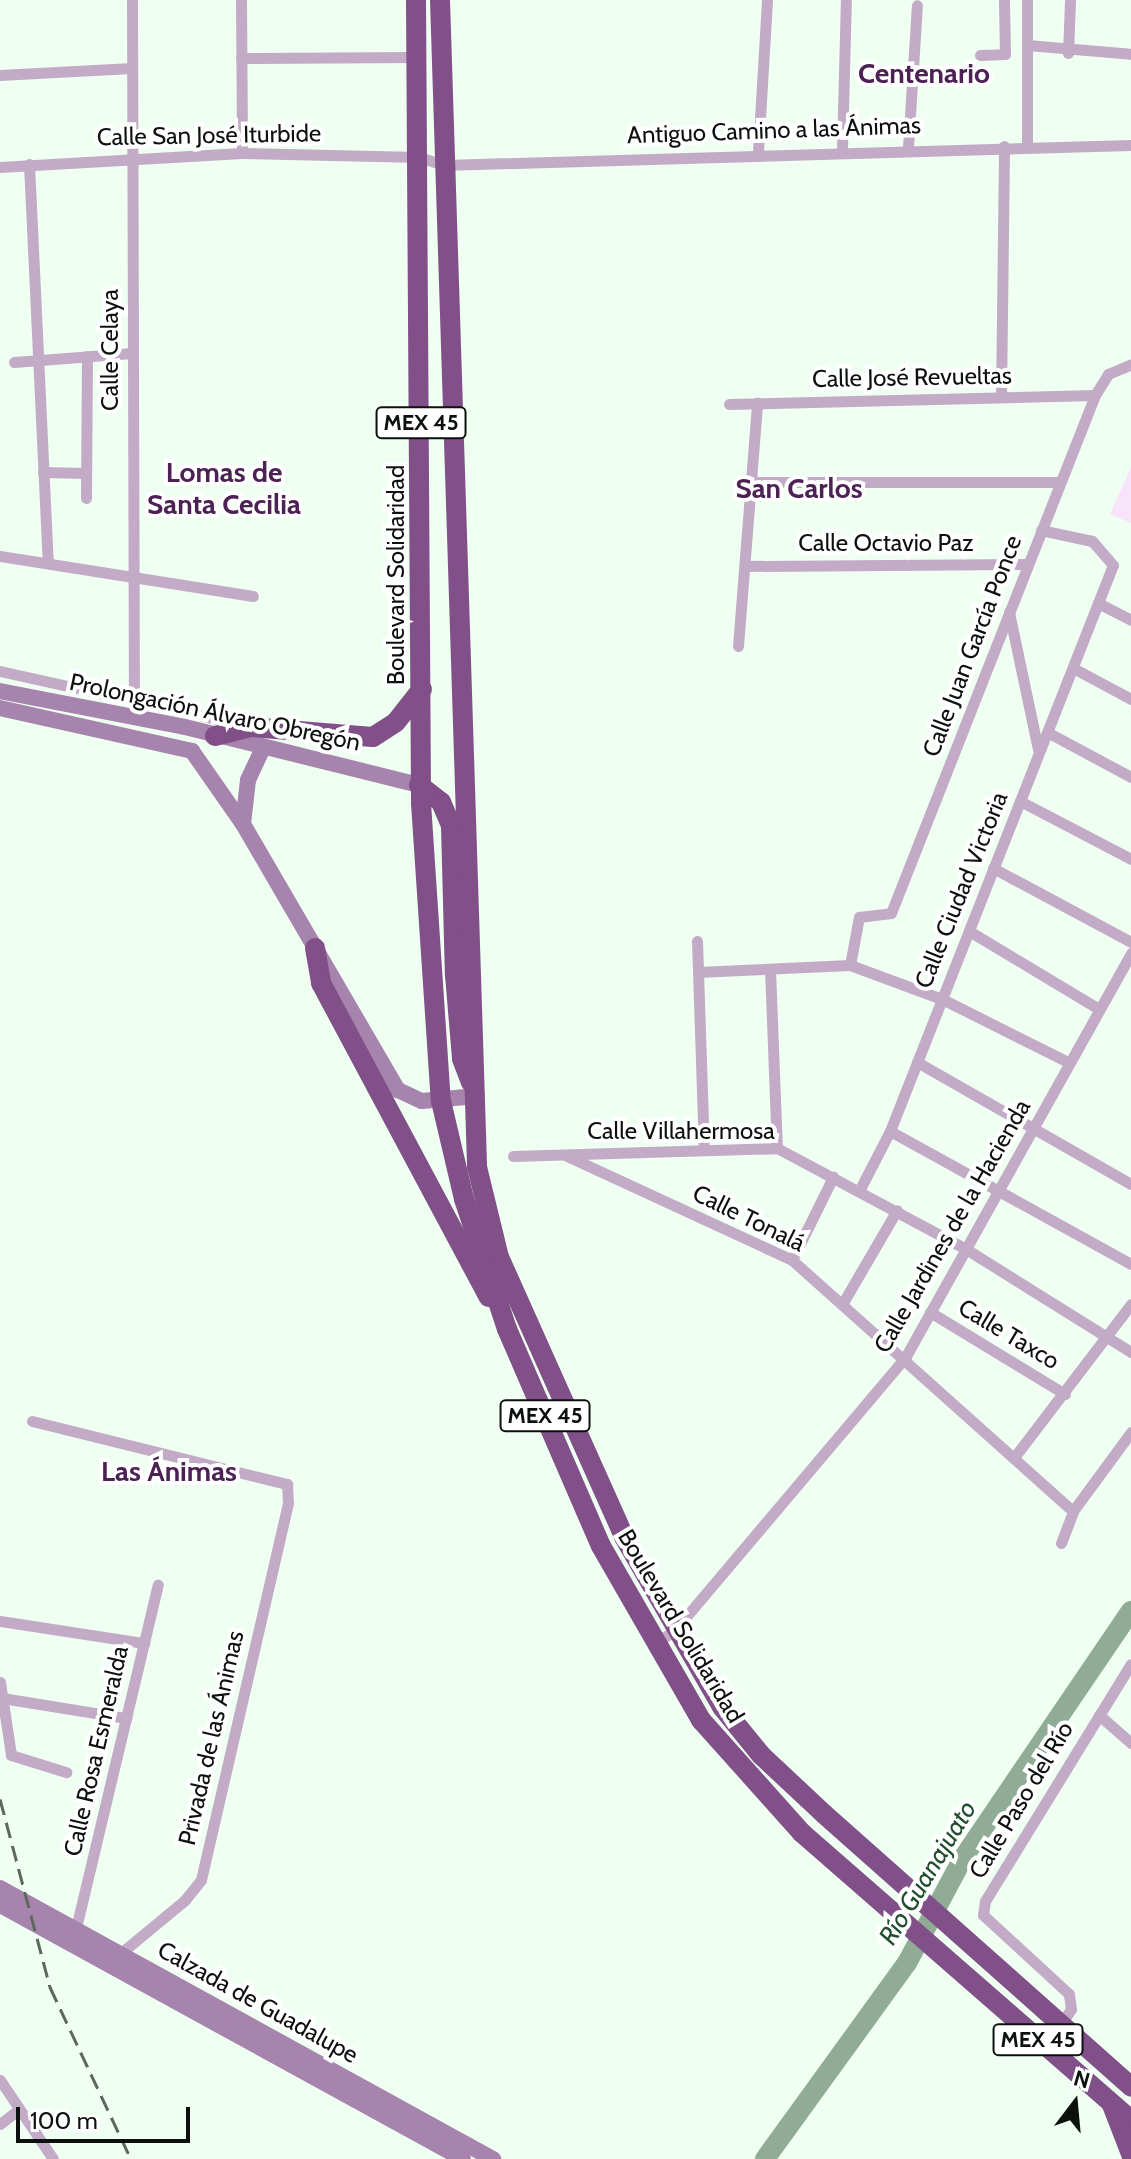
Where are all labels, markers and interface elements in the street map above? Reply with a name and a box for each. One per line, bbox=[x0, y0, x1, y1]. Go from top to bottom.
district label: Centenario bbox=[858, 56, 990, 90]
street label: Antiguo Camino a las Ánimas bbox=[627, 110, 921, 150]
street label: Calle San José Iturbide bbox=[97, 119, 321, 151]
street label: Calle Celaya bbox=[96, 289, 124, 411]
street label: Calle José Revueltas bbox=[812, 361, 1012, 393]
road number: MEX 45 bbox=[375, 405, 467, 441]
district label: Lomas de Santa Cecilia bbox=[147, 455, 301, 521]
street label: Boulevard Solidaridad bbox=[382, 465, 410, 685]
district label: San Carlos bbox=[735, 471, 863, 505]
street label: Calle Octavio Paz bbox=[798, 529, 974, 557]
street label: Calle Juan García Ponce bbox=[916, 531, 1028, 761]
street label: Prolongación Álvaro Obregón bbox=[67, 667, 363, 757]
street label: Calle Ciudad Victoria bbox=[908, 788, 1014, 992]
street label: Calle Jardines de la Hacienda bbox=[868, 1094, 1036, 1358]
street label: Calle Villahermosa bbox=[587, 1117, 775, 1145]
street label: Calle Tonalá bbox=[688, 1178, 810, 1258]
street label: Calle Taxco bbox=[953, 1293, 1065, 1375]
road number: MEX 45 bbox=[499, 1398, 591, 1434]
district label: Las Ánimas bbox=[101, 1454, 237, 1488]
street label: Boulevard Solidaridad bbox=[612, 1524, 750, 1728]
street label: Privada de las Ánimas bbox=[172, 1628, 250, 1848]
street label: Calle Rosa Esmeralda bbox=[58, 1643, 134, 1859]
street label: Calle Paso del Río bbox=[963, 1716, 1079, 1884]
water label: Río Guanajuato bbox=[873, 1795, 983, 1951]
street label: Calzada de Guadalupe bbox=[153, 1935, 363, 2069]
road number: MEX 45 bbox=[992, 2022, 1084, 2058]
north arrow bbox=[1035, 2063, 1115, 2143]
text: N bbox=[1071, 2064, 1093, 2095]
scale bar bbox=[20, 2091, 194, 2141]
text: 100 m bbox=[30, 2106, 98, 2135]

